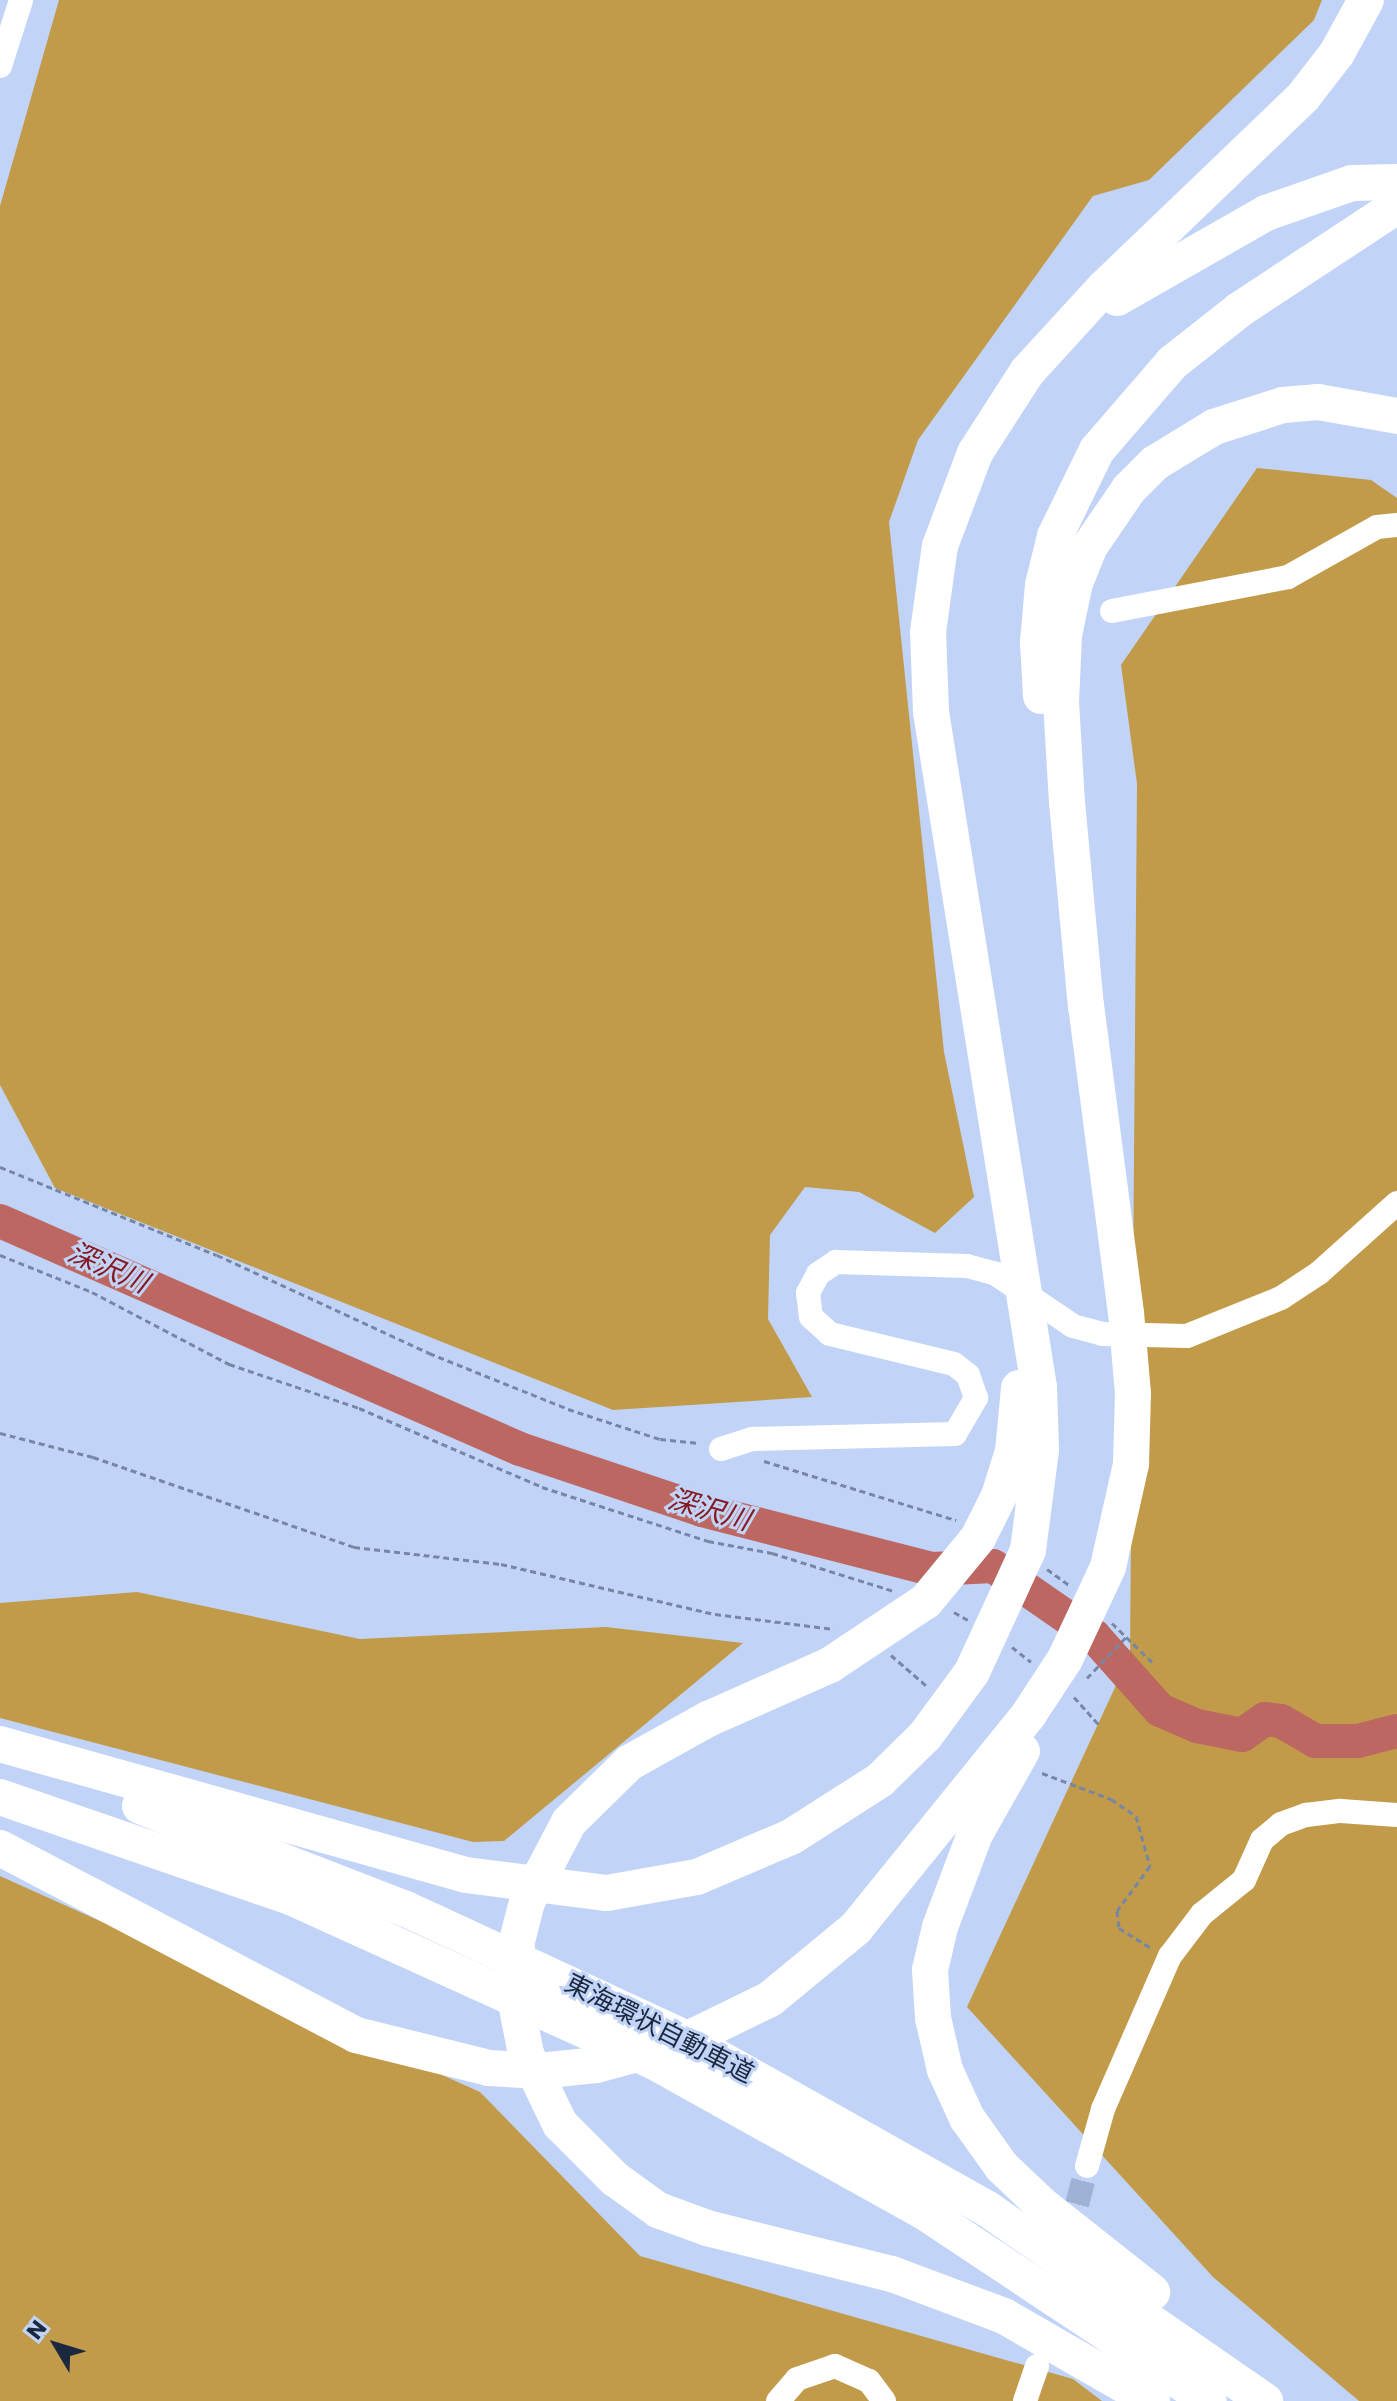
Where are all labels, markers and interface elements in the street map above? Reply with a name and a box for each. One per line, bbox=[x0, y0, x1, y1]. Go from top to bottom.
water label: 深沢川 bbox=[63, 1236, 153, 1300]
water label: 深沢川 bbox=[664, 1482, 754, 1538]
street label: 東海環状自動車道 bbox=[559, 1968, 759, 2090]
north arrow bbox=[16, 2305, 96, 2385]
text: N bbox=[19, 2314, 54, 2346]

